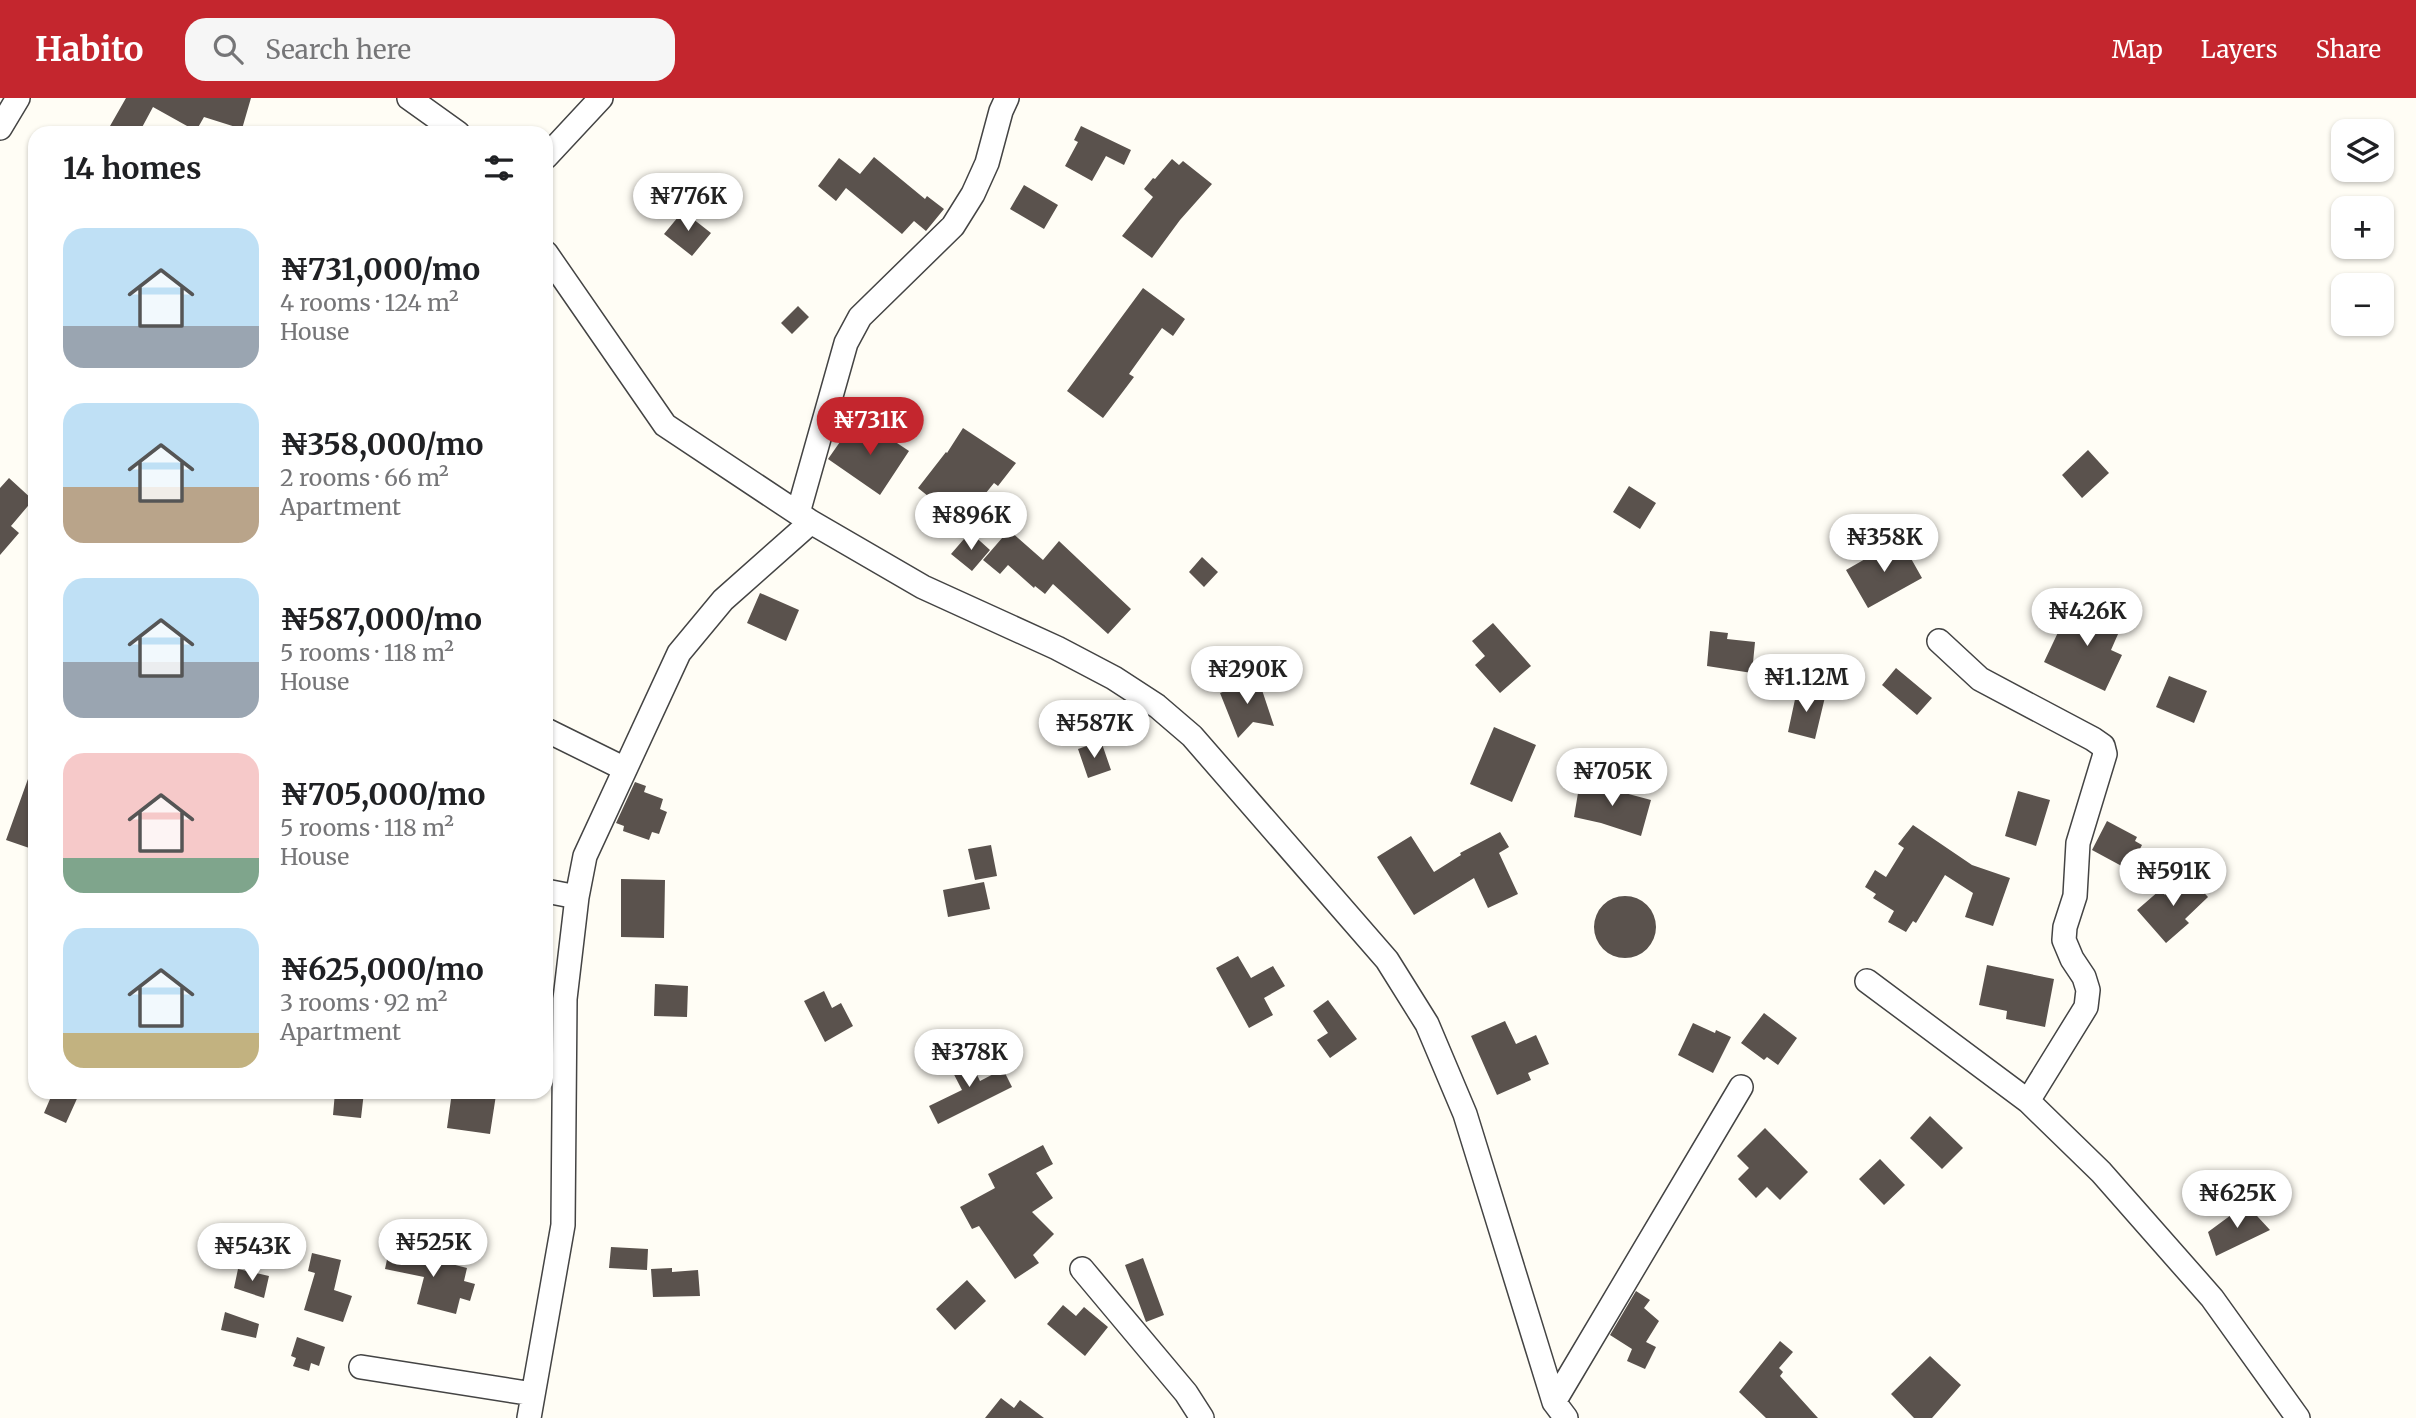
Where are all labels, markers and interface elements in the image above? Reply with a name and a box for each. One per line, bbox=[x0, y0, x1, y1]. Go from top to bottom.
search box bbox=[185, 18, 675, 81]
text: Habito bbox=[35, 29, 143, 70]
icon: search bbox=[209, 30, 247, 68]
text: Search here bbox=[265, 33, 411, 66]
text: Map bbox=[2112, 34, 2163, 65]
text: Layers bbox=[2201, 34, 2277, 65]
text: Share bbox=[2315, 34, 2381, 65]
map controls bbox=[2331, 119, 2394, 336]
button: layers bbox=[2331, 119, 2394, 182]
text: 14 homes bbox=[63, 149, 201, 187]
icon: filters bbox=[480, 149, 518, 187]
pin: ₦776K bbox=[639, 174, 737, 233]
text: ₦776K bbox=[649, 181, 727, 210]
button: + bbox=[2331, 196, 2394, 259]
text: ₦731,000/mo bbox=[280, 250, 480, 288]
icon: home bbox=[119, 256, 203, 340]
button: − bbox=[2331, 273, 2394, 336]
text: 4 rooms · 124 m² bbox=[280, 288, 459, 317]
text: House bbox=[280, 317, 349, 346]
pin: ₦731K bbox=[821, 398, 919, 457]
text: ₦731K bbox=[833, 405, 907, 434]
text: ₦358,000/mo bbox=[280, 425, 483, 463]
icon: home bbox=[119, 431, 203, 515]
text: 2 rooms · 66 m² bbox=[280, 463, 449, 492]
text: Apartment bbox=[280, 492, 401, 521]
pin: ₦896K bbox=[922, 492, 1020, 552]
text: ₦896K bbox=[931, 500, 1011, 529]
pin: ₦358K bbox=[1835, 514, 1933, 574]
text: ₦358K bbox=[1845, 522, 1923, 551]
pin: ₦426K bbox=[2038, 588, 2136, 648]
text: ₦426K bbox=[2048, 596, 2126, 625]
text: ₦587,000/mo bbox=[280, 600, 482, 638]
icon: home bbox=[119, 606, 203, 690]
text: 5 rooms · 118 m² bbox=[280, 638, 454, 667]
pin: ₦290K bbox=[1198, 646, 1296, 706]
text: ₦290K bbox=[1207, 654, 1287, 683]
pin: ₦1.12M bbox=[1749, 654, 1863, 714]
text: ₦1.12M bbox=[1763, 662, 1849, 691]
text: House bbox=[280, 667, 349, 696]
pin: ₦587K bbox=[1045, 700, 1143, 760]
text: ₦587K bbox=[1055, 708, 1133, 737]
pin: ₦705K bbox=[1563, 748, 1661, 808]
text: ₦705K bbox=[1572, 756, 1652, 785]
text: ₦705,000/mo bbox=[280, 775, 485, 813]
icon: home bbox=[119, 781, 203, 865]
text: 5 rooms · 118 m² bbox=[280, 813, 454, 842]
text: House bbox=[280, 842, 349, 871]
pin: ₦591K bbox=[2124, 848, 2222, 908]
text: ₦591K bbox=[2135, 856, 2211, 885]
text: ₦625,000/mo bbox=[280, 950, 484, 988]
icon: home bbox=[119, 956, 203, 1040]
text: 3 rooms · 92 m² bbox=[280, 988, 447, 1017]
text: Apartment bbox=[280, 1017, 401, 1046]
pin: ₦378K bbox=[920, 1030, 1018, 1089]
text: ₦378K bbox=[930, 1037, 1008, 1066]
pin: ₦625K bbox=[2188, 1170, 2286, 1230]
text: ₦625K bbox=[2198, 1178, 2276, 1207]
pin: ₦525K bbox=[384, 1220, 482, 1279]
pin: ₦543K bbox=[203, 1224, 301, 1283]
text: ₦525K bbox=[394, 1227, 472, 1256]
text: ₦543K bbox=[213, 1231, 291, 1260]

